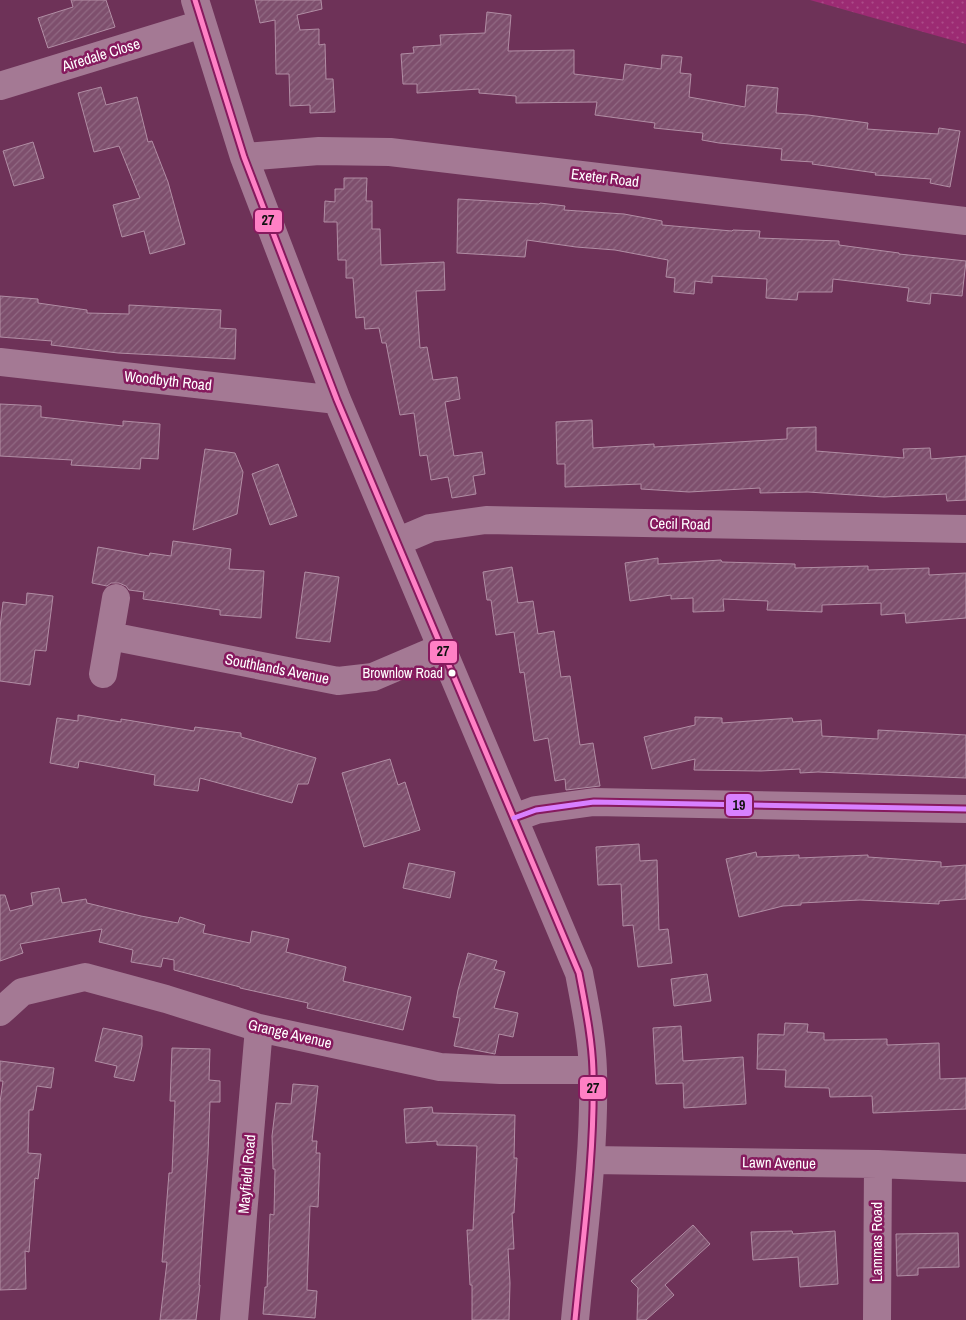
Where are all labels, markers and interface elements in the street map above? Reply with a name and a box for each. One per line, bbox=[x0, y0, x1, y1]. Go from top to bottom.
street label: Airedale Close bbox=[58, 33, 143, 77]
street label: Exeter Road bbox=[570, 163, 640, 192]
line badge: 27 bbox=[254, 209, 283, 233]
text: 27 bbox=[262, 211, 275, 229]
street label: Woodbyth Road bbox=[123, 365, 213, 396]
street label: Cecil Road bbox=[649, 512, 711, 535]
line badge: 27 bbox=[429, 640, 458, 664]
text: 27 bbox=[437, 642, 450, 660]
street label: Southlands Avenue bbox=[223, 648, 331, 689]
place label: Brownlow Road bbox=[363, 664, 443, 682]
marker: Brownlow Road bbox=[447, 668, 457, 678]
line badge: 19 bbox=[725, 793, 753, 817]
text: 19 bbox=[733, 796, 745, 814]
street label: Grange Avenue bbox=[246, 1014, 334, 1053]
line badge: 27 bbox=[579, 1076, 607, 1100]
text: 27 bbox=[587, 1079, 600, 1097]
street label: Mayfield Road bbox=[233, 1134, 260, 1214]
street label: Lawn Avenue bbox=[742, 1151, 816, 1174]
street label: Lammas Road bbox=[866, 1202, 887, 1282]

